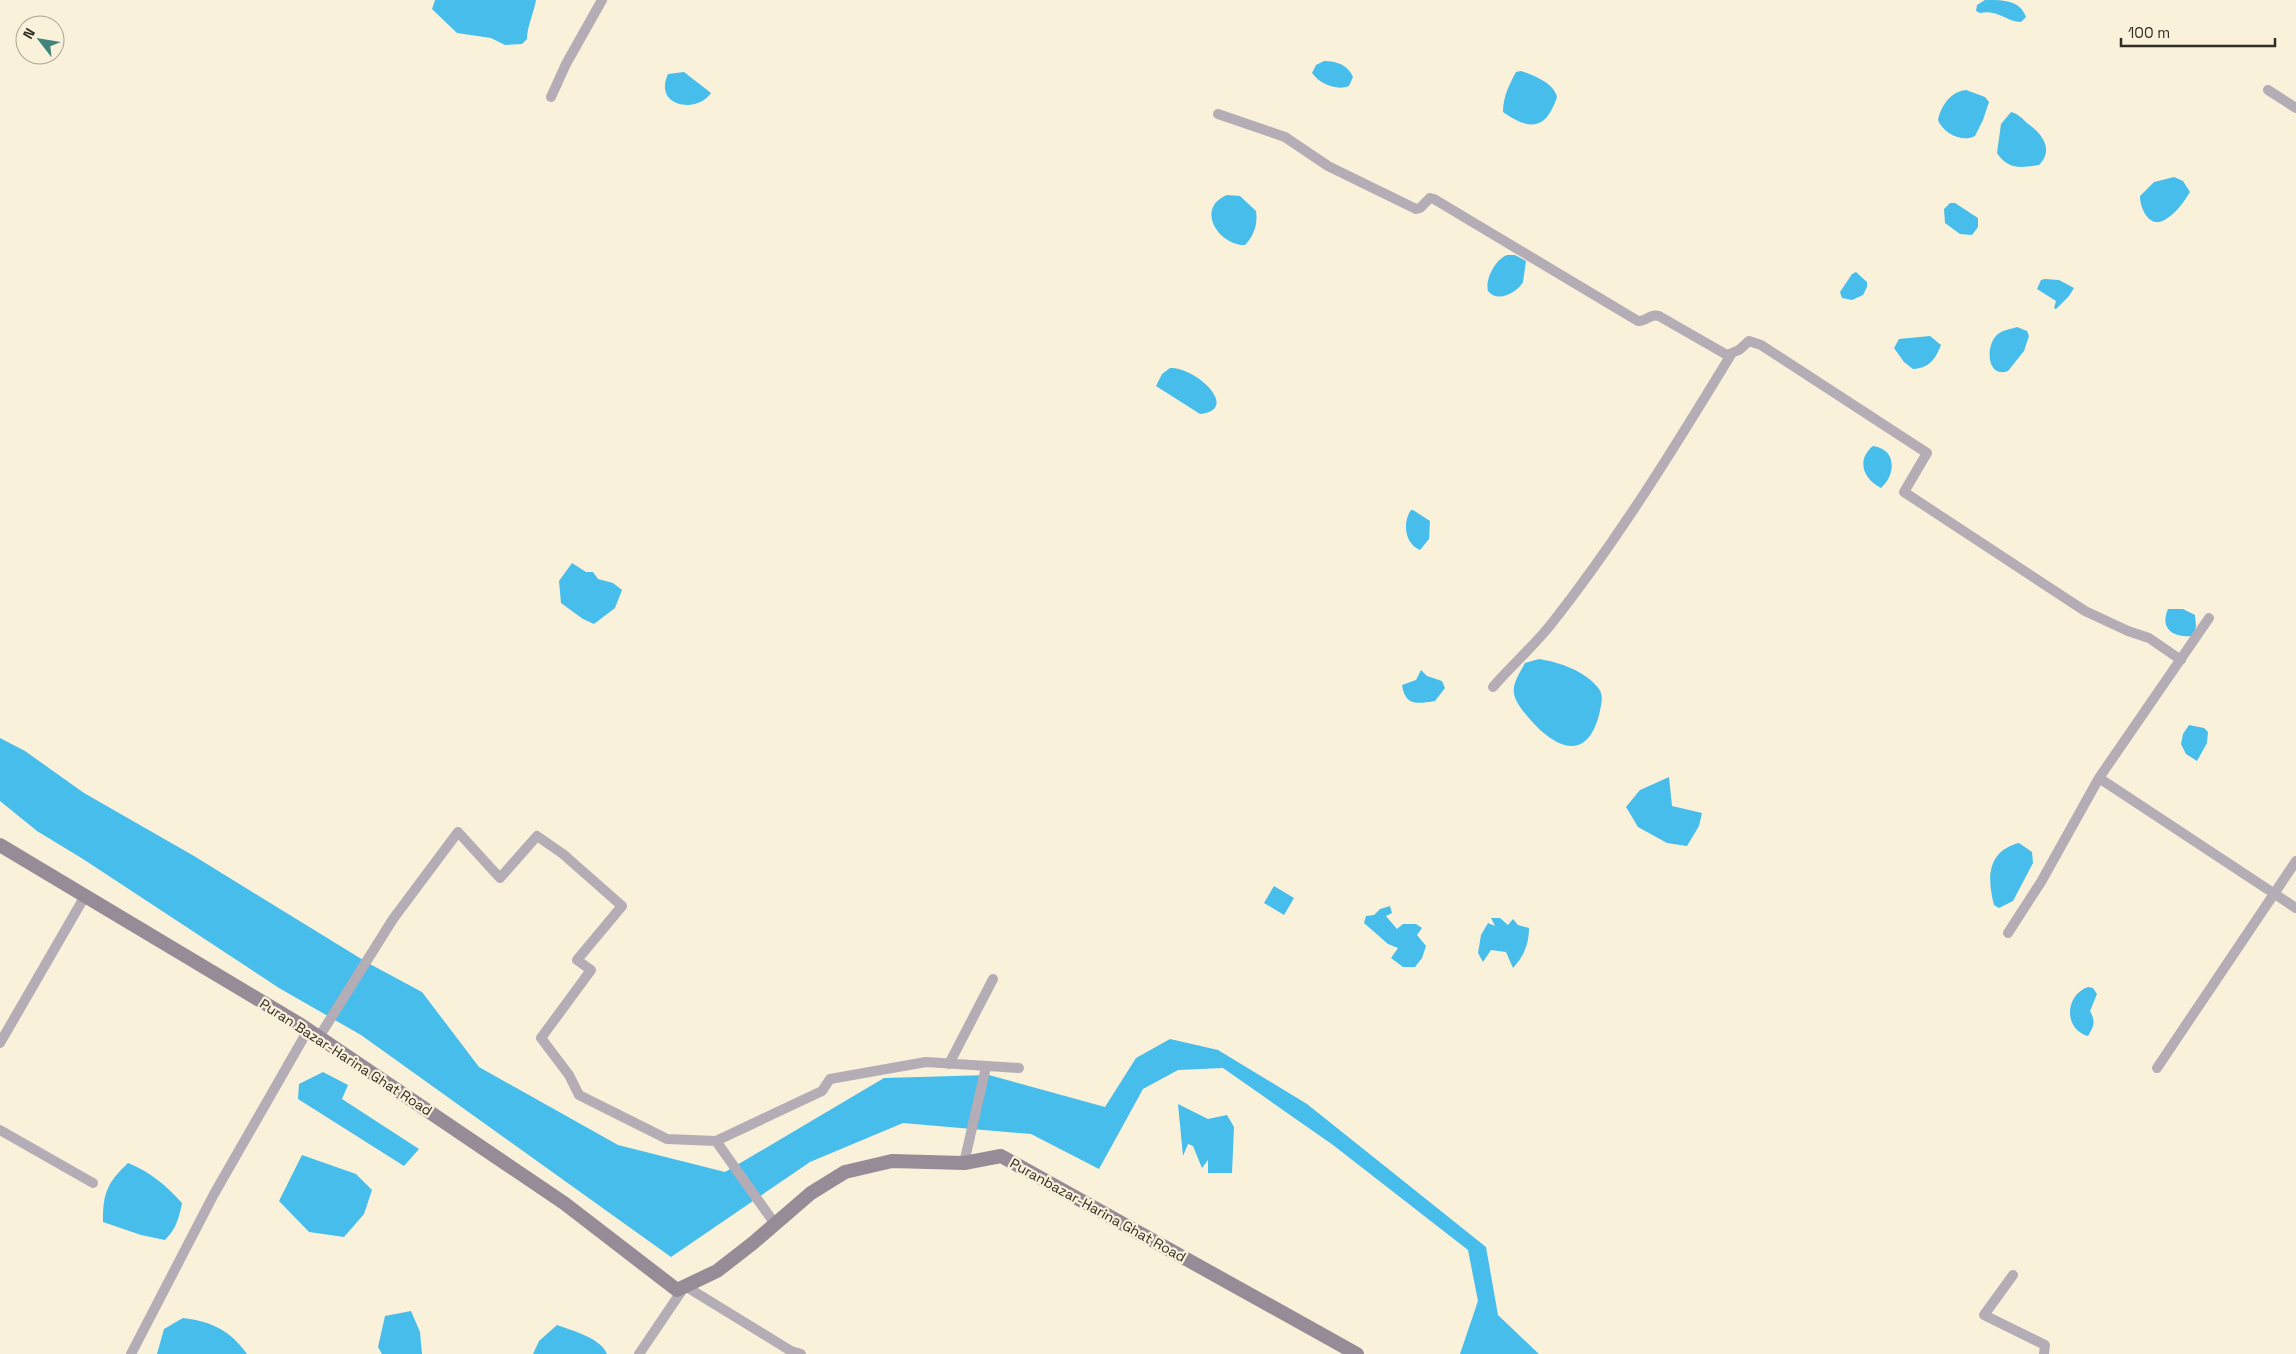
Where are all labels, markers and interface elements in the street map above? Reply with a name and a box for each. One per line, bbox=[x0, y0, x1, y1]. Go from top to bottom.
north arrow bbox=[15, 15, 65, 65]
scale bar bbox=[2121, 15, 2275, 47]
text: 100 m bbox=[2128, 23, 2170, 42]
text: N bbox=[19, 25, 39, 42]
street label: Puran Bazar-Harina Ghat Road bbox=[256, 994, 436, 1120]
street label: Puranbazar-Harina Ghat Road bbox=[1007, 1154, 1189, 1266]

